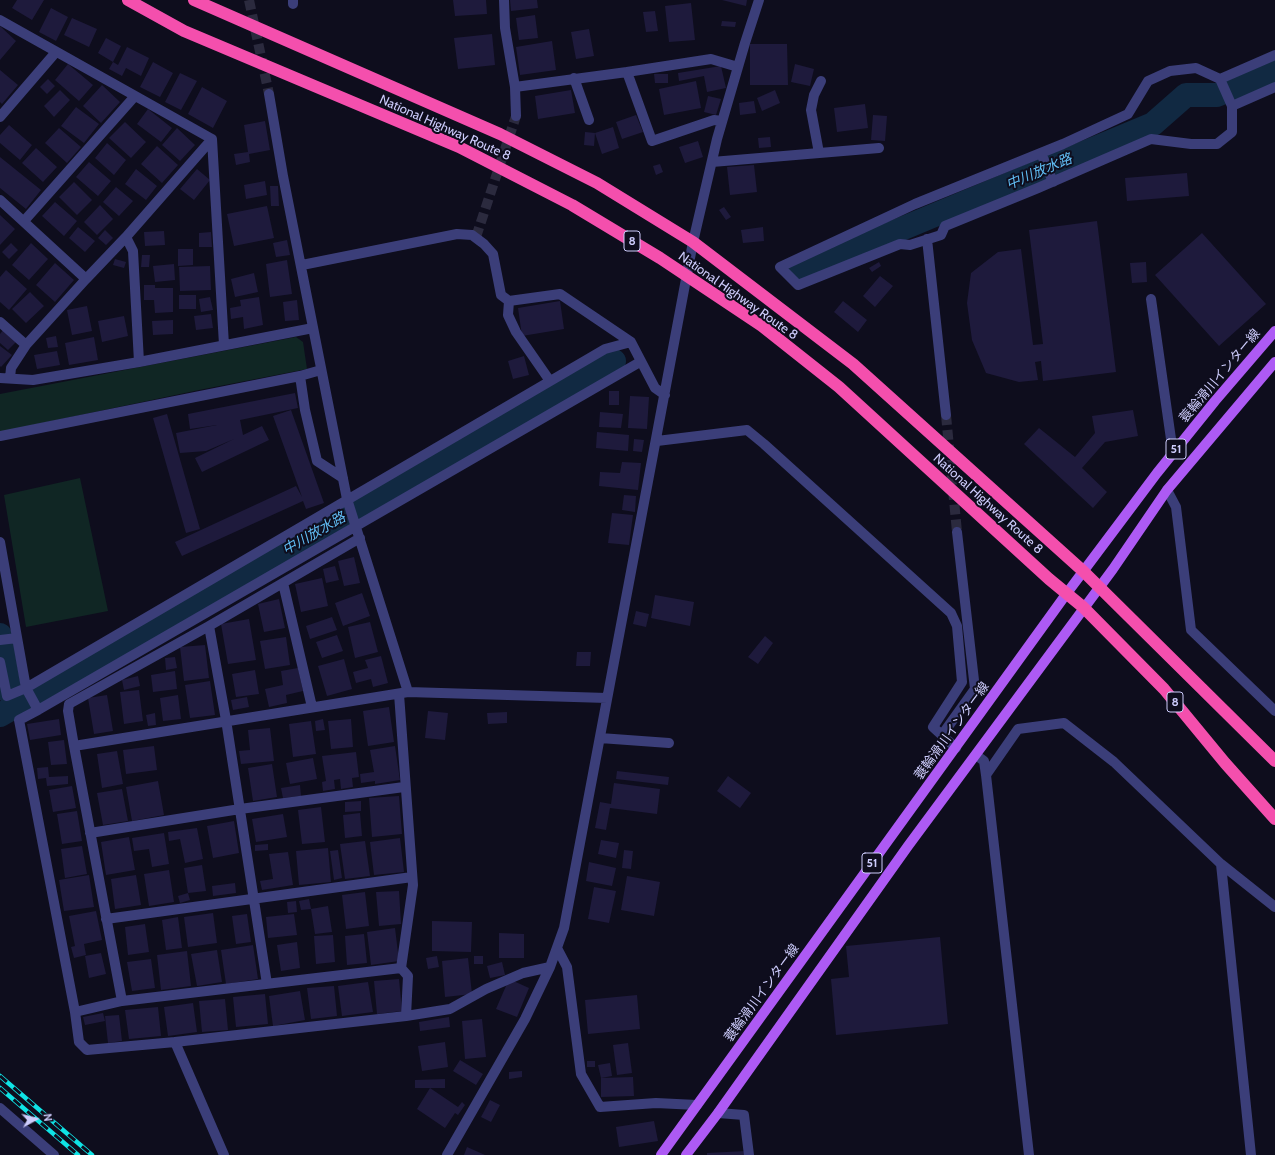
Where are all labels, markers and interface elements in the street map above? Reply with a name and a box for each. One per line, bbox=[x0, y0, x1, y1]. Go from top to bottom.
street label: National Highway Route 8 bbox=[377, 92, 513, 164]
water label: 中川放水路 bbox=[1004, 151, 1074, 193]
road number: 8 bbox=[624, 231, 640, 251]
street label: National Highway Route 8 bbox=[675, 249, 801, 343]
street label: 蓑輪滑川インター線 bbox=[1176, 326, 1264, 426]
road number: 51 bbox=[1166, 439, 1186, 459]
street label: National Highway Route 8 bbox=[930, 451, 1046, 557]
water label: 中川放水路 bbox=[279, 509, 349, 559]
street label: 蓑輪滑川インター線 bbox=[911, 679, 993, 783]
road number: 8 bbox=[1167, 692, 1183, 712]
road number: 51 bbox=[862, 853, 882, 873]
street label: 蓑輪滑川インター線 bbox=[721, 941, 803, 1045]
north arrow bbox=[16, 1099, 56, 1139]
text: N bbox=[40, 1113, 55, 1122]

